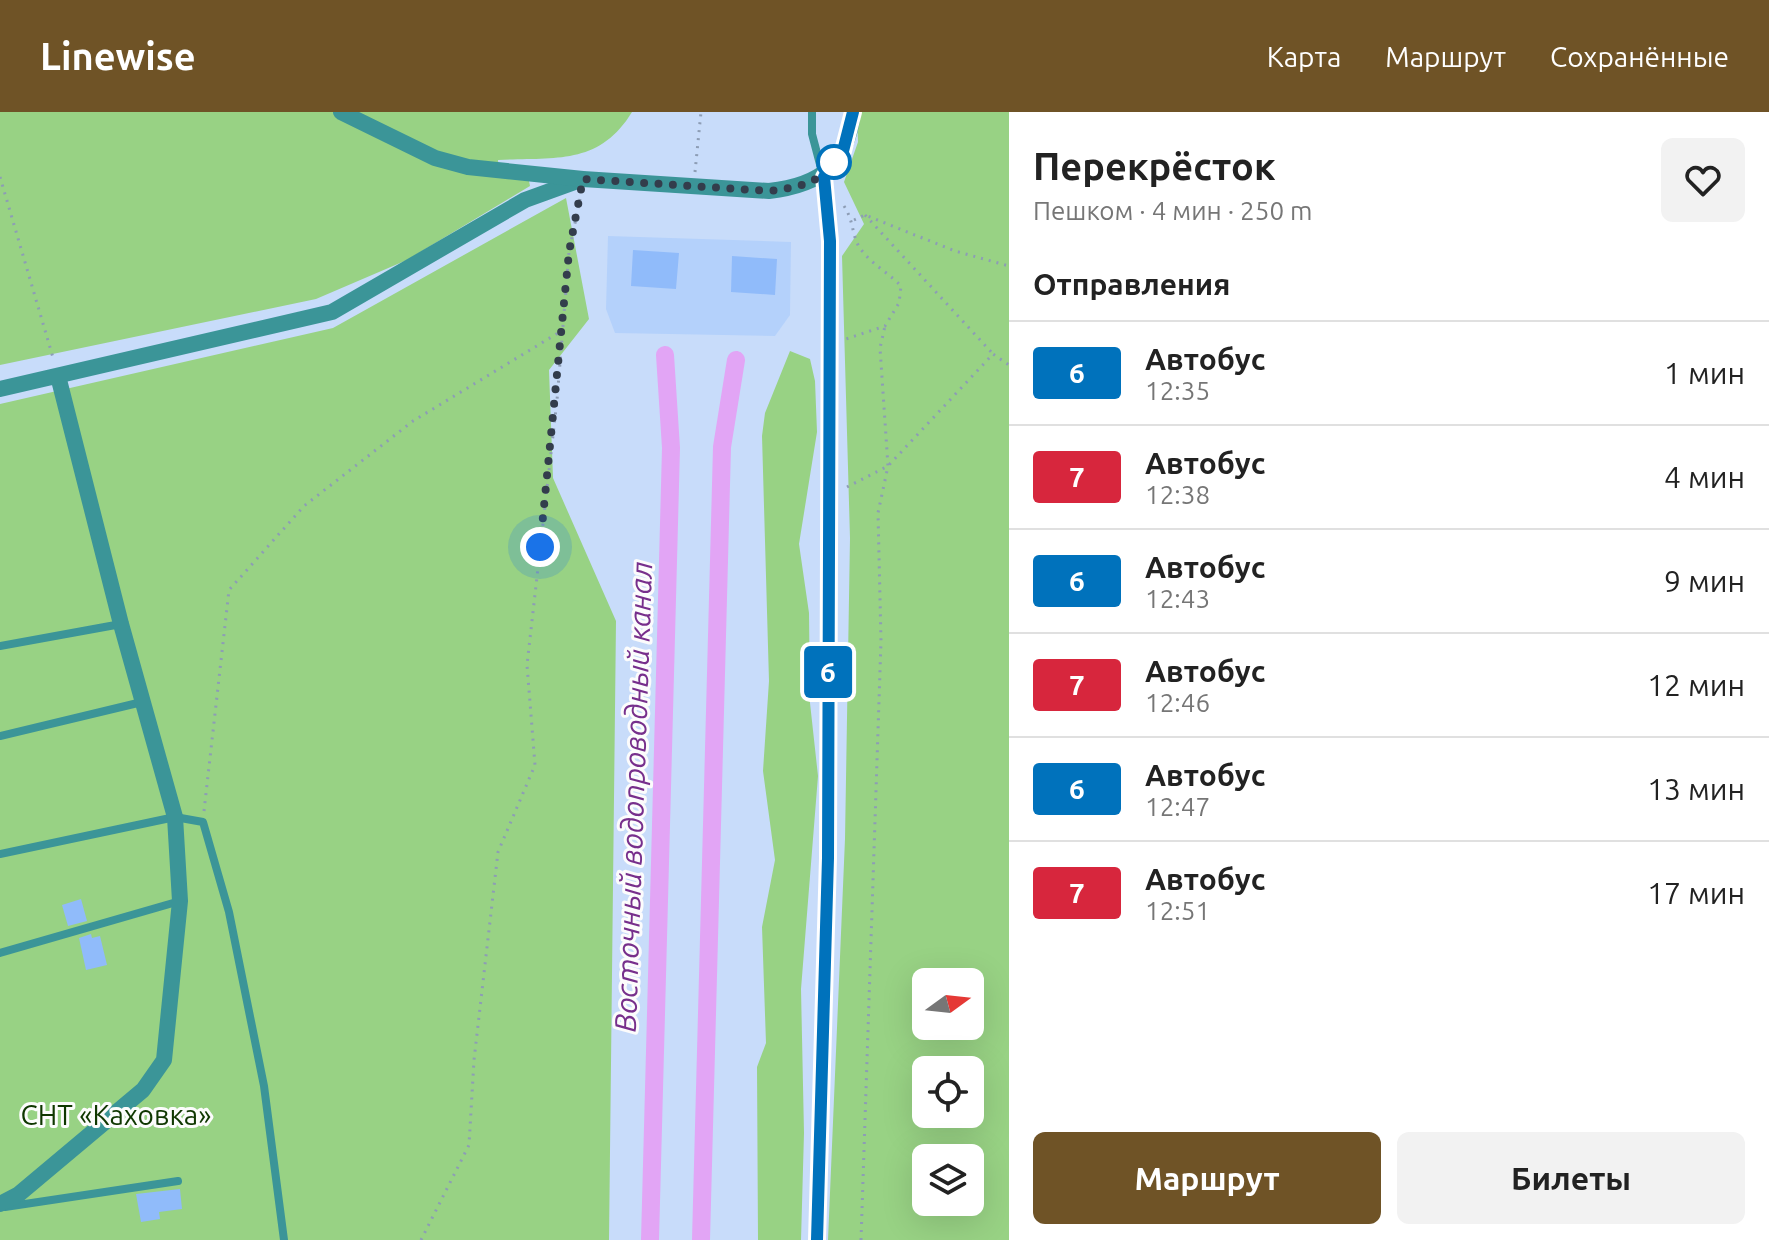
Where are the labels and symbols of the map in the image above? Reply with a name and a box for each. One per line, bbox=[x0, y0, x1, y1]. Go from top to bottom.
unlabelled marker bbox=[817, 145, 851, 179]
your location bbox=[520, 527, 560, 567]
water label: Восточный водопроводный канал bbox=[608, 561, 658, 1033]
line badge: 6 bbox=[802, 646, 854, 698]
north arrow bbox=[912, 968, 984, 1040]
park label: СНТ «Каховка» bbox=[21, 1099, 211, 1130]

